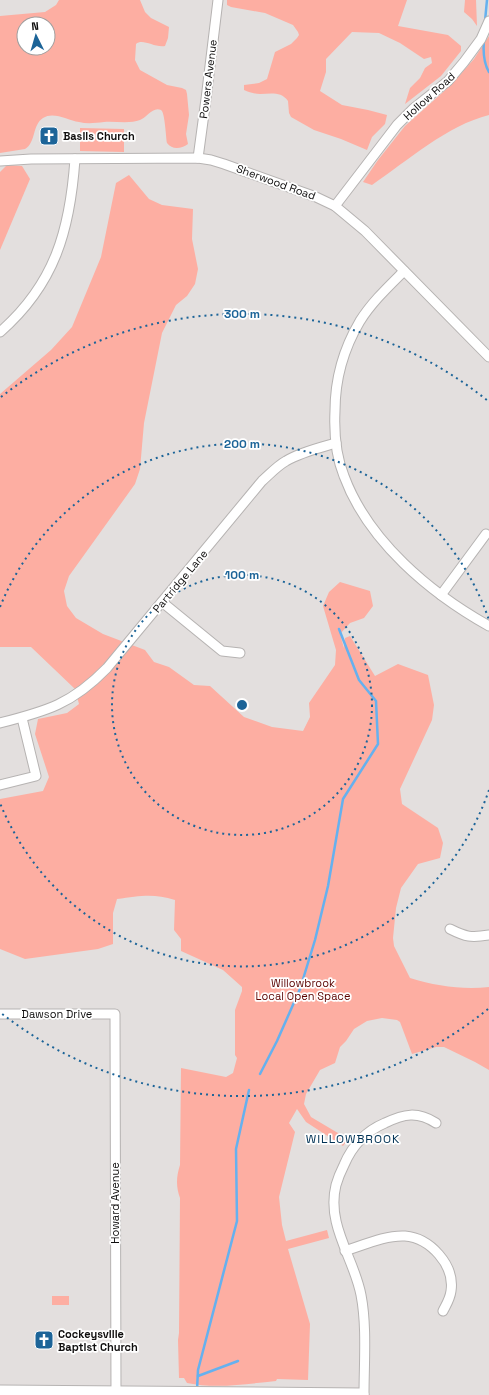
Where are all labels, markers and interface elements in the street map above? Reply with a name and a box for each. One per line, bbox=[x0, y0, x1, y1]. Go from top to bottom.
north arrow bbox=[16, 16, 56, 56]
text: N bbox=[31, 19, 39, 33]
street label: Powers Avenue bbox=[196, 39, 220, 119]
street label: Hollow Road bbox=[400, 69, 458, 123]
church icon: Basils Church bbox=[38, 125, 60, 147]
place label: Basils Church bbox=[63, 129, 135, 143]
street label: Sherwood Road bbox=[234, 161, 318, 203]
text: 300 m bbox=[224, 306, 260, 322]
text: 200 m bbox=[224, 436, 260, 452]
street label: Partridge Lane bbox=[150, 547, 210, 615]
text: 100 m bbox=[225, 567, 259, 583]
centre of rings bbox=[235, 698, 249, 712]
park label: Willowbrook Local Open Space bbox=[256, 976, 350, 1003]
street label: Dawson Drive bbox=[22, 1007, 92, 1021]
district label: WILLOWBROOK bbox=[306, 1131, 400, 1147]
street label: Howard Avenue bbox=[108, 1162, 122, 1244]
place label: Cockeysville Baptist Church bbox=[58, 1327, 138, 1354]
church icon: Cockeysville Baptist Church bbox=[33, 1329, 55, 1351]

